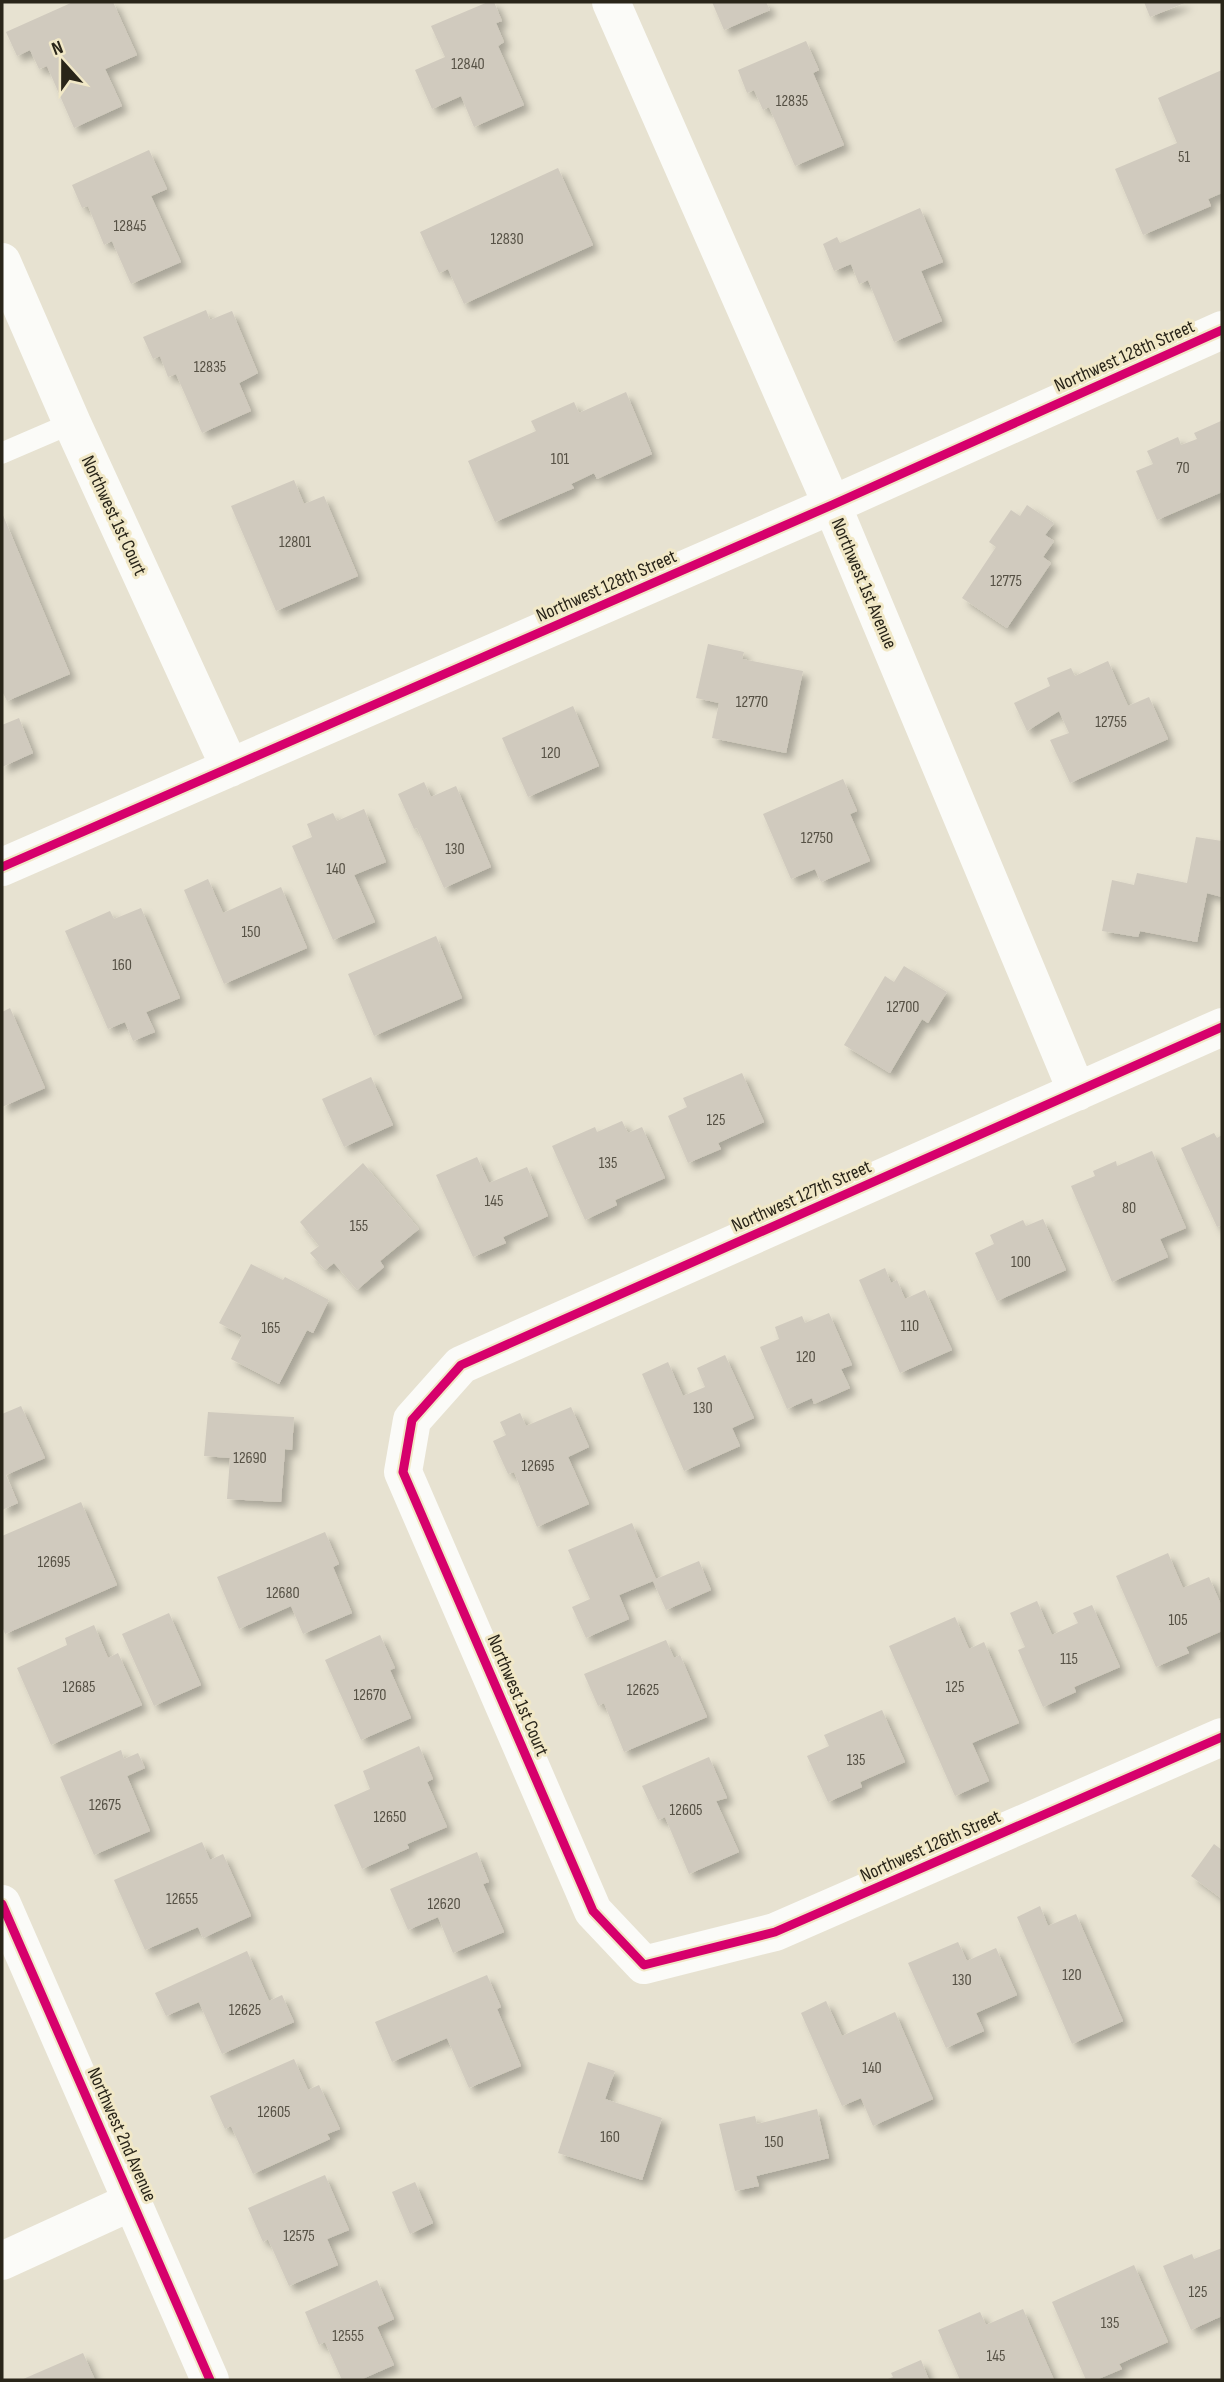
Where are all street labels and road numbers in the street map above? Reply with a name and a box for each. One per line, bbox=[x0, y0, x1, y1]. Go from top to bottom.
street label: Northwest 128th Street bbox=[1051, 315, 1198, 398]
street label: Northwest 1st Court bbox=[76, 452, 152, 579]
street label: Northwest 1st Avenue bbox=[826, 515, 902, 652]
street label: Northwest 128th Street bbox=[533, 545, 680, 628]
street label: Northwest 127th Street bbox=[728, 1155, 875, 1237]
street label: Northwest 1st Court bbox=[482, 1631, 554, 1760]
street label: Northwest 126th Street bbox=[857, 1805, 1004, 1888]
street label: Northwest 2nd Avenue bbox=[82, 2064, 161, 2205]

